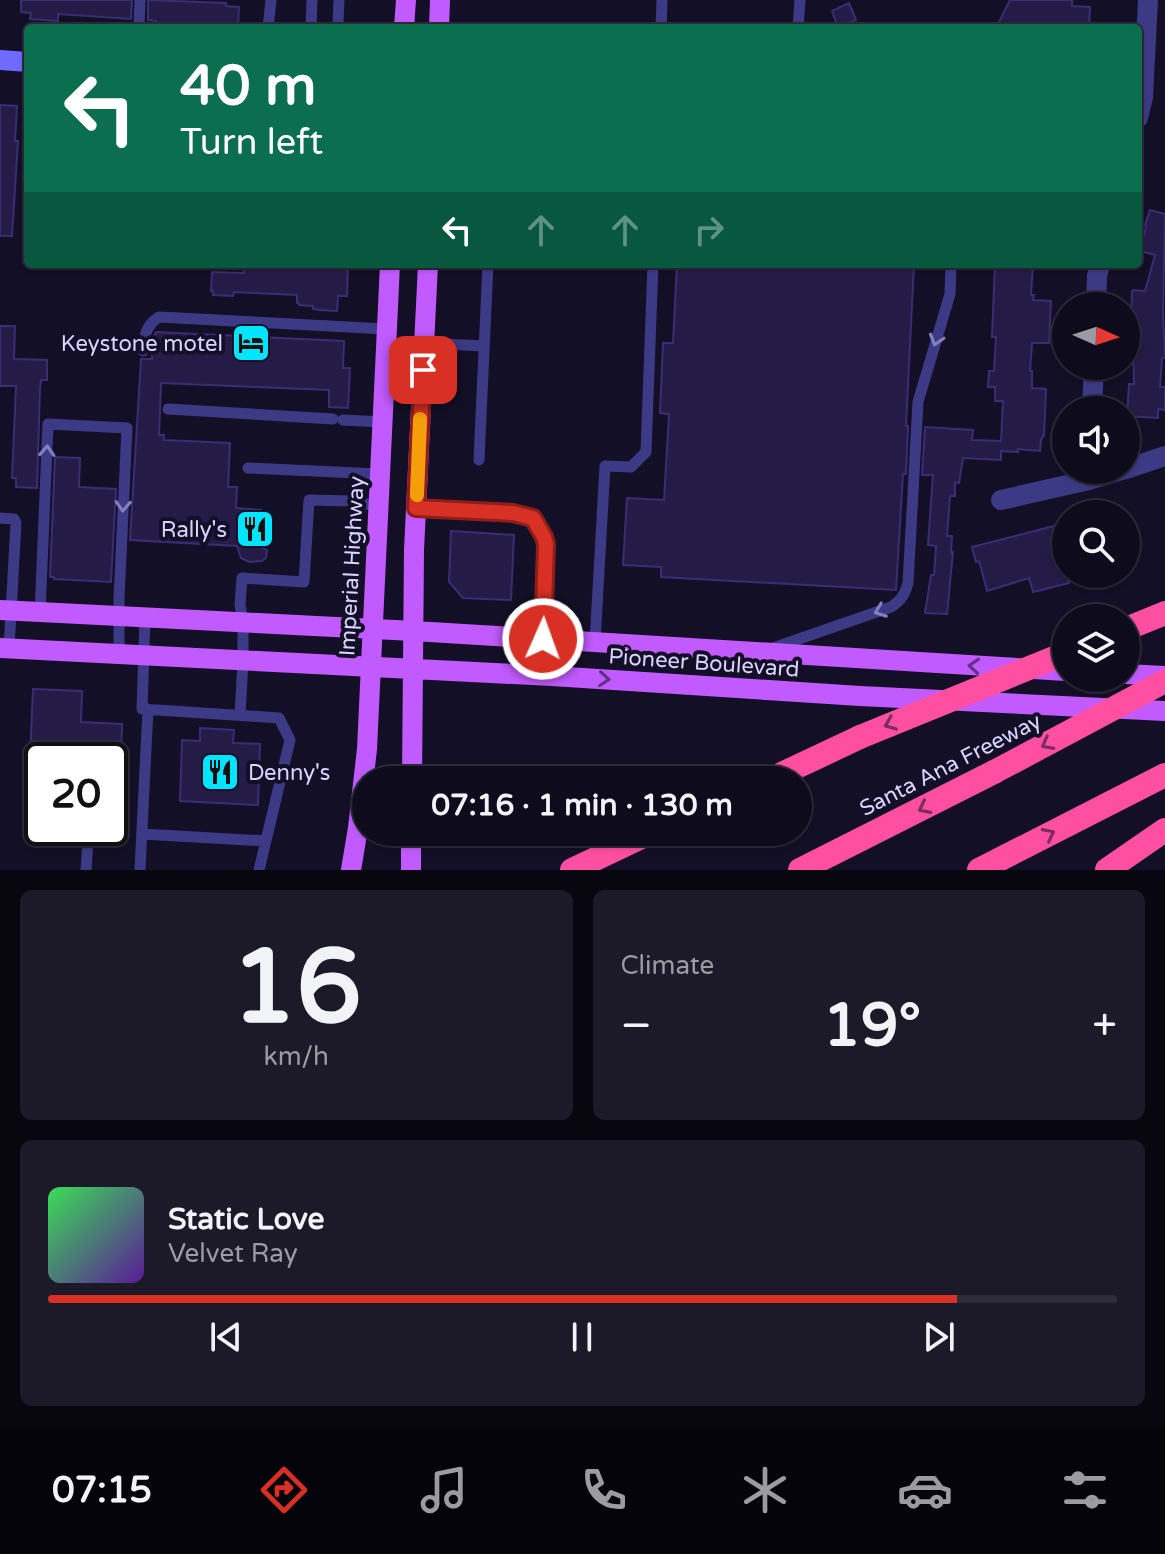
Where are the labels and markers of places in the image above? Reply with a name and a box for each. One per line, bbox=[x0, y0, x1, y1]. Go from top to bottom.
hotel icon: Keystone motel bbox=[230, 322, 272, 364]
place label: Keystone motel bbox=[61, 331, 223, 357]
pin bbox=[389, 336, 457, 404]
restaurant icon: Rally's bbox=[234, 508, 276, 550]
place label: Rally's bbox=[161, 517, 227, 543]
restaurant icon: Denny's bbox=[199, 751, 241, 793]
place label: Denny's bbox=[248, 760, 330, 786]

